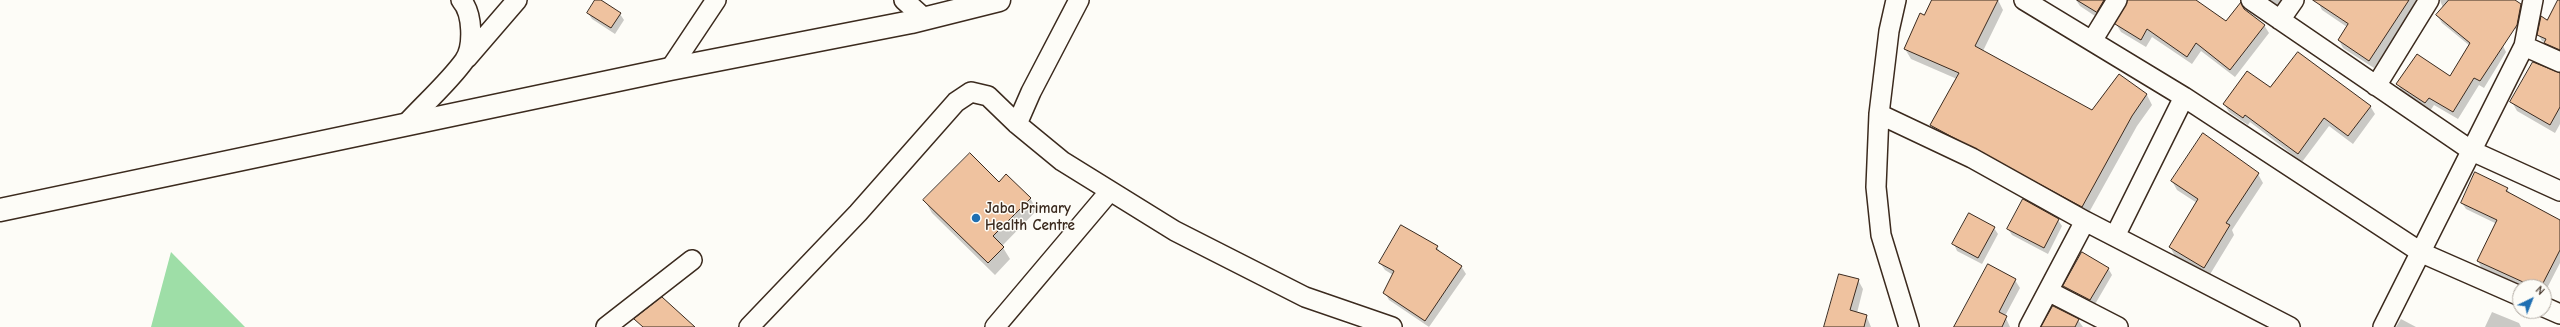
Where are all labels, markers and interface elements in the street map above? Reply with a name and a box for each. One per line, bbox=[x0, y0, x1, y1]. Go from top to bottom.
place label: Jaba Primary Health Centre bbox=[985, 200, 1075, 235]
marker: Jaba Primary Health Centre bbox=[970, 212, 982, 224]
north arrow bbox=[2512, 279, 2552, 319]
text: N bbox=[2533, 283, 2547, 298]

